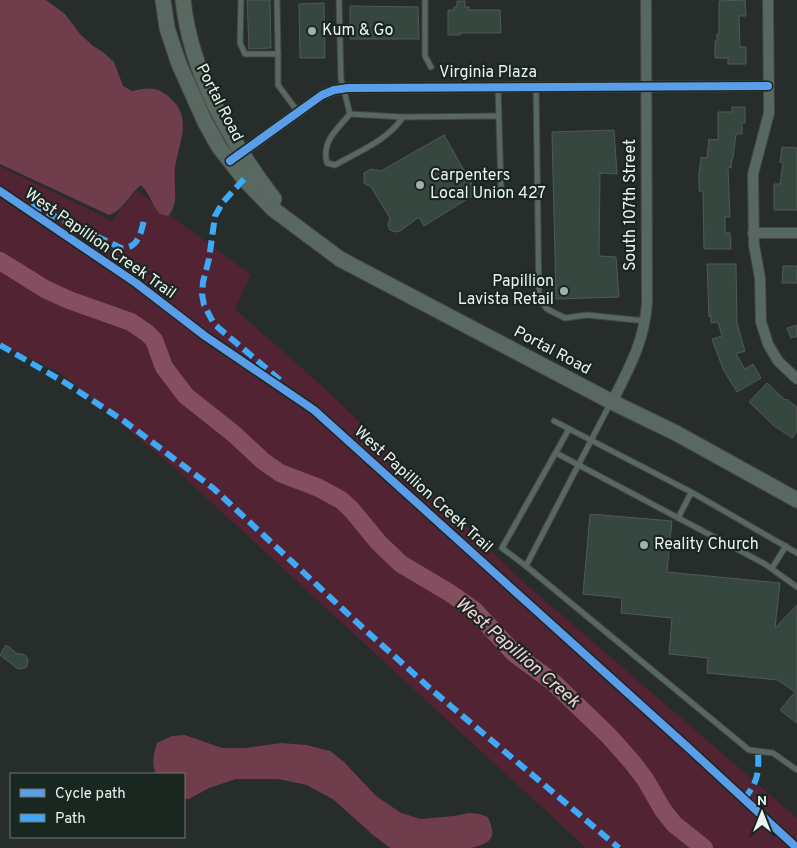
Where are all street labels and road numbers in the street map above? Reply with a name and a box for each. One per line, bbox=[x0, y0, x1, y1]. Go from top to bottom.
street label: Portal Road bbox=[191, 61, 247, 145]
street label: Virginia Plaza bbox=[439, 63, 537, 83]
street label: South 107th Street bbox=[621, 139, 641, 271]
street label: West Papillion Creek Trail bbox=[21, 184, 179, 304]
street label: Portal Road bbox=[510, 322, 594, 380]
street label: West Papillion Creek Trail bbox=[349, 422, 497, 558]

